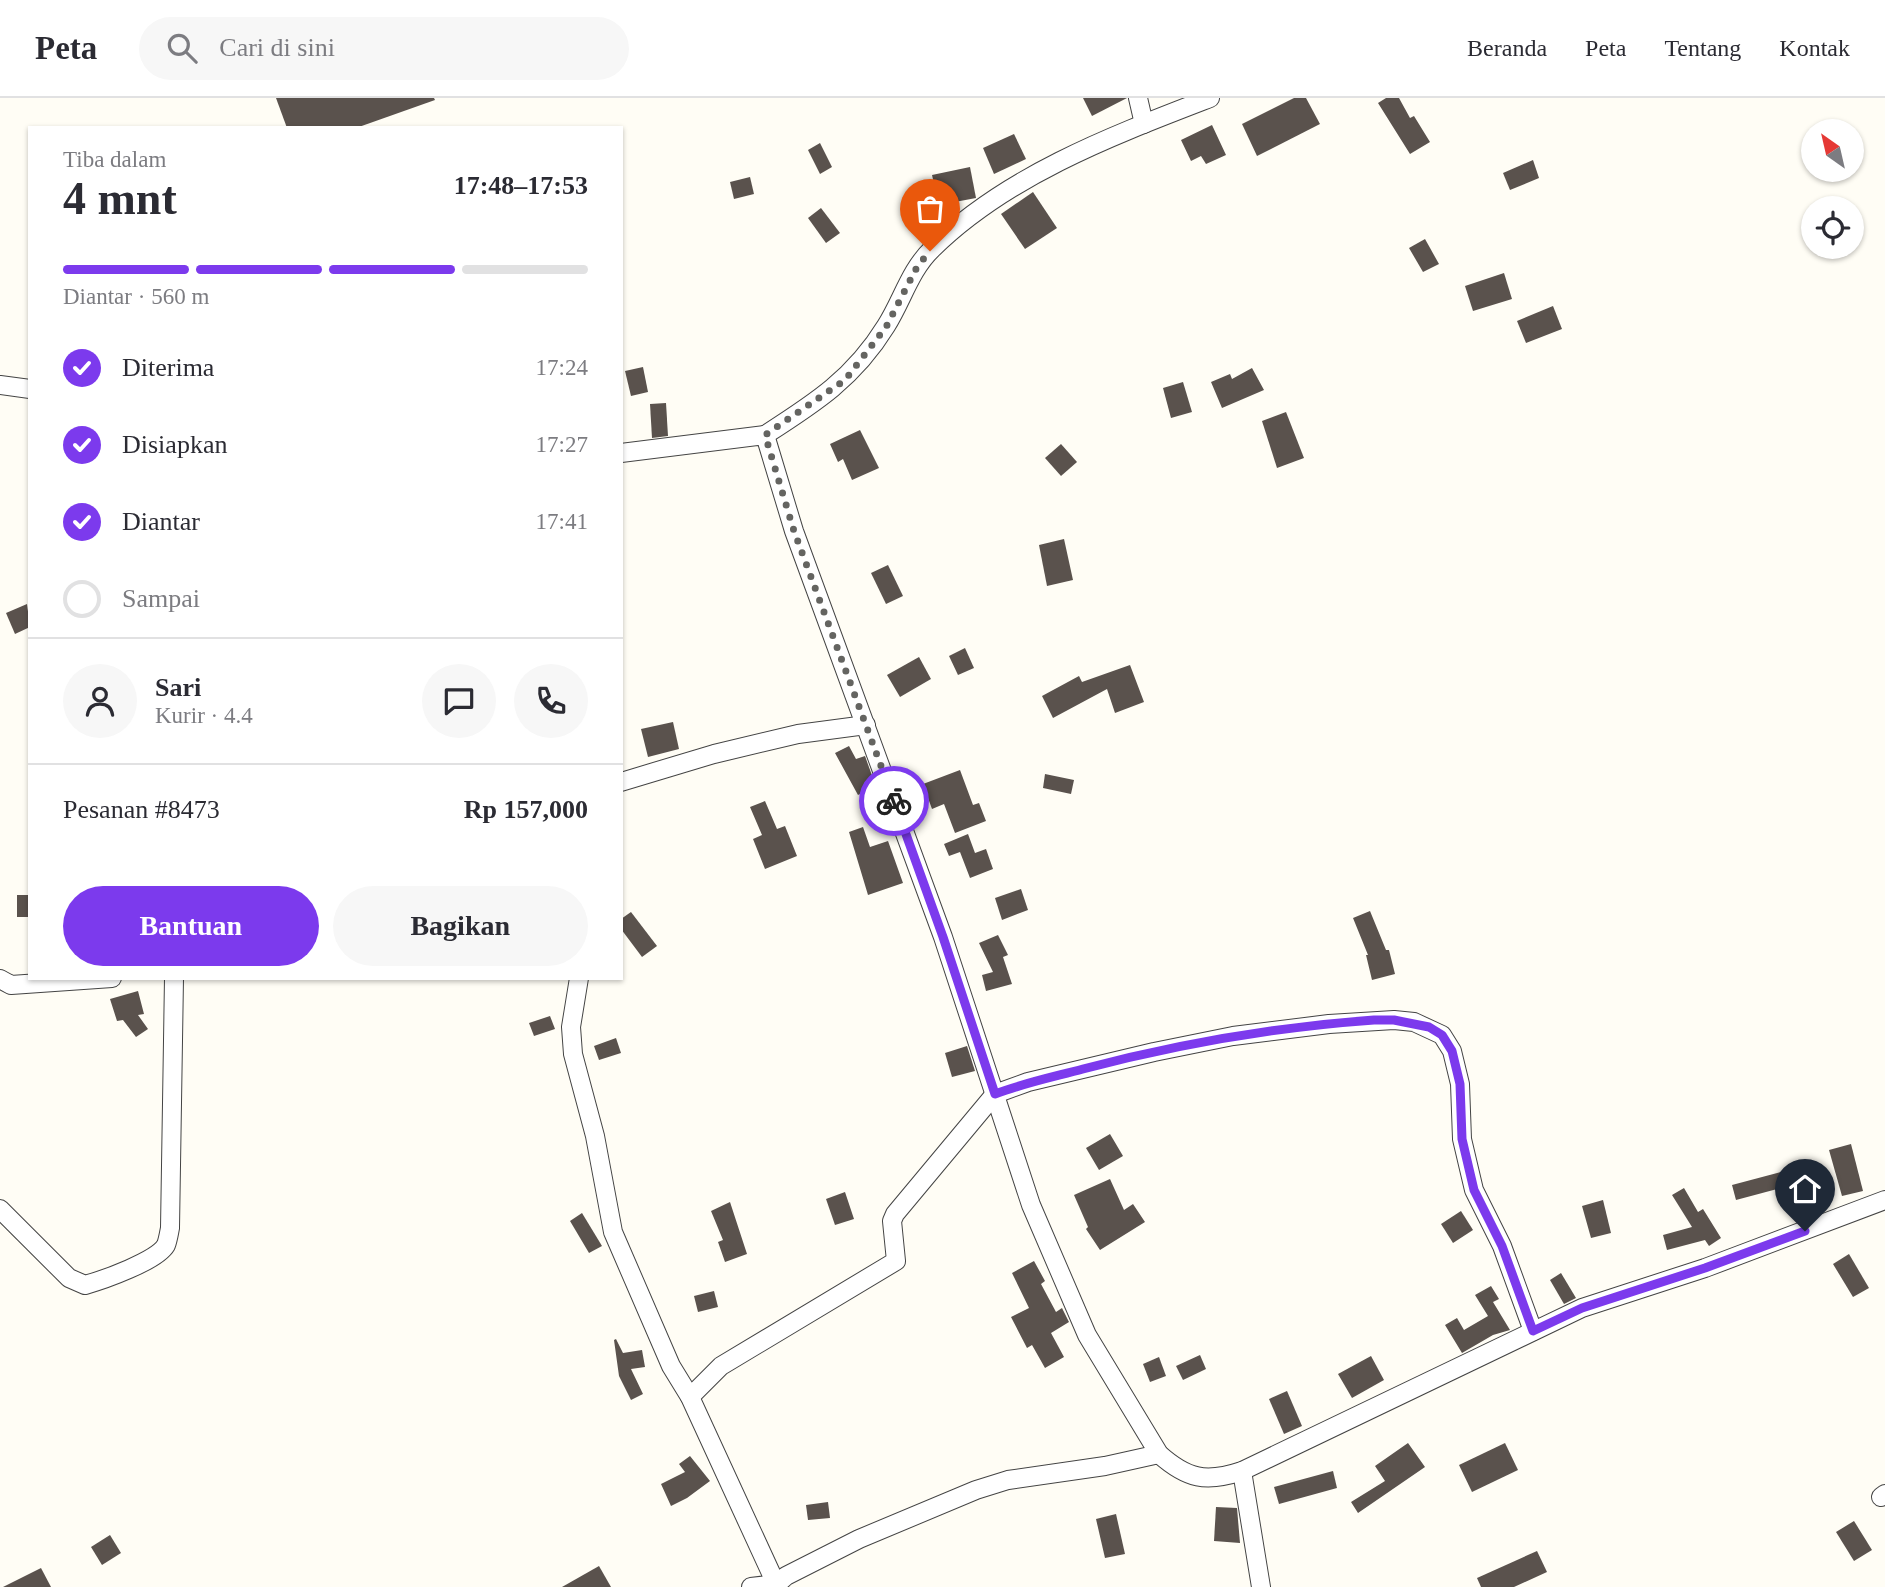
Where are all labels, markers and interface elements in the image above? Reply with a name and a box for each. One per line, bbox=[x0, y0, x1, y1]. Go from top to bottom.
search box bbox=[139, 17, 629, 80]
icon: search bbox=[163, 29, 201, 67]
text: Peta bbox=[35, 30, 97, 66]
text: Cari di sini bbox=[219, 33, 335, 62]
text: Beranda bbox=[1467, 35, 1547, 61]
text: Peta bbox=[1585, 35, 1626, 61]
text: Tentang bbox=[1664, 35, 1741, 61]
text: Kontak bbox=[1779, 35, 1850, 61]
north arrow bbox=[1801, 119, 1864, 182]
map controls bbox=[1801, 119, 1864, 259]
text: Tiba dalam bbox=[63, 147, 166, 172]
text: 17:48–17:53 bbox=[454, 171, 588, 200]
text: 4 mnt bbox=[63, 173, 177, 224]
pin bbox=[900, 179, 960, 251]
icon: bag bbox=[911, 190, 949, 228]
button: locate bbox=[1801, 196, 1864, 259]
text: Diantar · 560 m bbox=[63, 284, 209, 309]
icon: check bbox=[63, 349, 101, 387]
text: Diterima bbox=[122, 353, 214, 382]
text: 17:24 bbox=[536, 355, 588, 380]
icon: check bbox=[63, 426, 101, 464]
text: Disiapkan bbox=[122, 430, 227, 459]
text: 17:27 bbox=[536, 432, 588, 457]
icon: check bbox=[63, 503, 101, 541]
text: Diantar bbox=[122, 507, 200, 536]
text: 17:41 bbox=[536, 509, 588, 534]
text: Sampai bbox=[122, 584, 200, 613]
button: person bbox=[63, 664, 137, 738]
button: chat bbox=[422, 664, 496, 738]
button: phone bbox=[514, 664, 588, 738]
text: Sari bbox=[155, 673, 201, 702]
text: Kurir · 4.4 bbox=[155, 703, 253, 728]
courier bbox=[859, 766, 929, 836]
icon: bike bbox=[875, 782, 913, 820]
text: Pesanan #8473 bbox=[63, 795, 220, 824]
text: Rp 157,000 bbox=[464, 795, 588, 824]
button: Bantuan bbox=[63, 886, 319, 966]
button: Bagikan bbox=[333, 886, 588, 966]
pin bbox=[1775, 1159, 1835, 1231]
icon: home bbox=[1786, 1170, 1824, 1208]

